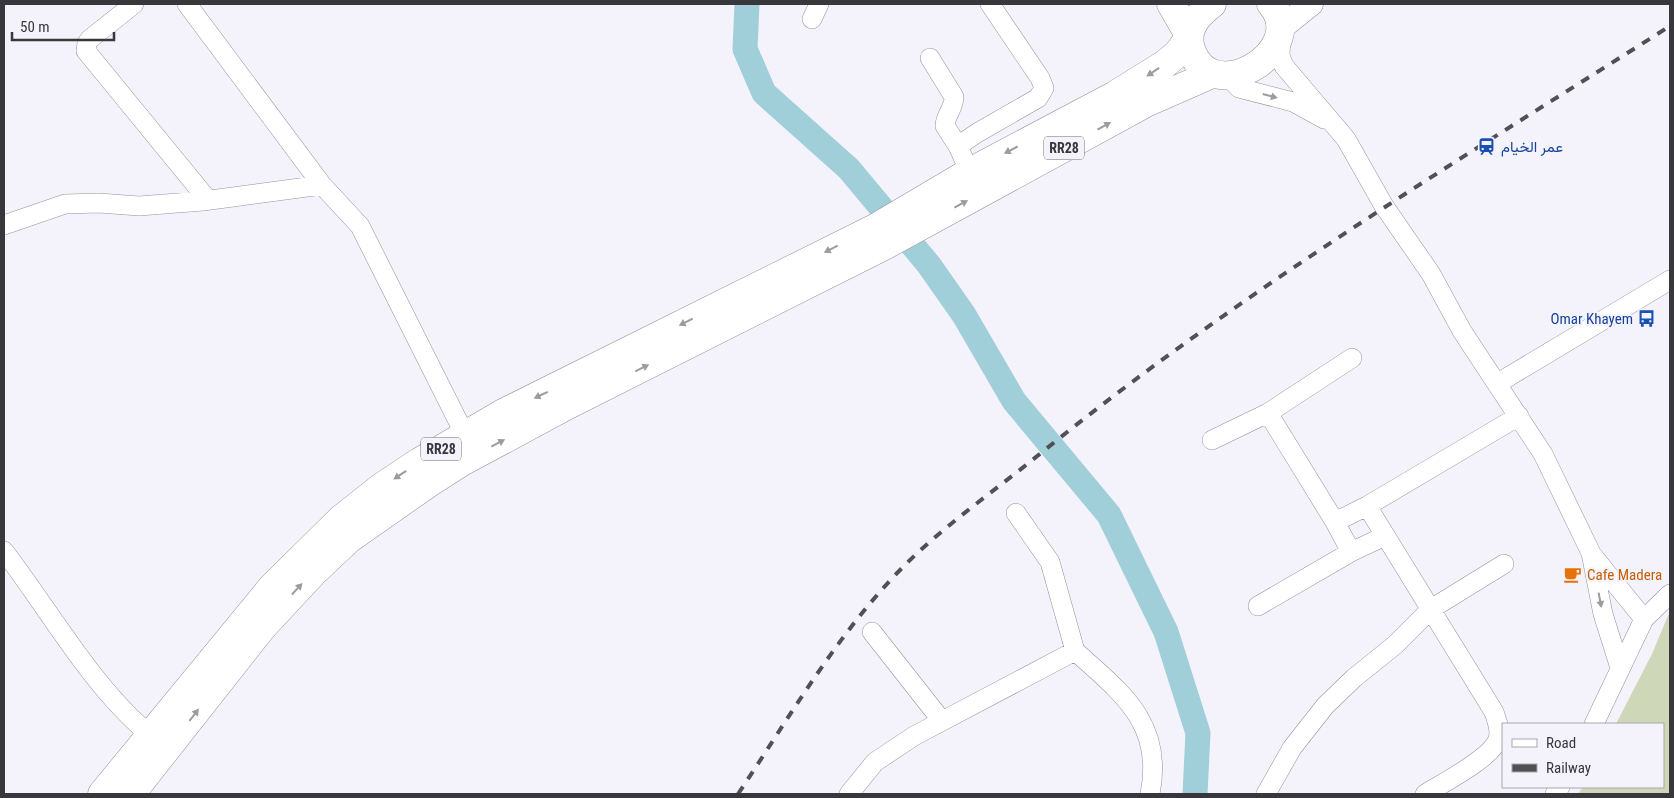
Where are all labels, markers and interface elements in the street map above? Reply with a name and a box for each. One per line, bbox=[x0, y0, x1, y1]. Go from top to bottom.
scale bar bbox=[12, 10, 115, 42]
text: 50 m bbox=[20, 18, 50, 36]
one-way arrow bbox=[1146, 67, 1160, 77]
one-way arrow bbox=[1263, 92, 1278, 100]
one-way arrow bbox=[1096, 122, 1111, 130]
road number: RR28 bbox=[1044, 136, 1084, 160]
station icon: عمر الخيام bbox=[1477, 137, 1497, 157]
place label: عمر الخيام bbox=[1501, 138, 1563, 157]
one-way arrow bbox=[1003, 146, 1018, 154]
one-way arrow bbox=[954, 200, 968, 208]
one-way arrow bbox=[824, 245, 838, 253]
bus stop icon: Omar Khayem bbox=[1637, 309, 1657, 329]
place label: Omar Khayem bbox=[1551, 310, 1633, 328]
one-way arrow bbox=[679, 318, 693, 326]
one-way arrow bbox=[635, 364, 649, 372]
one-way arrow bbox=[534, 392, 548, 400]
road number: RR28 bbox=[421, 438, 461, 460]
one-way arrow bbox=[491, 439, 505, 447]
one-way arrow bbox=[393, 470, 406, 480]
cafe icon: Cafe Madera bbox=[1563, 565, 1583, 585]
place label: Cafe Madera bbox=[1587, 566, 1662, 584]
one-way arrow bbox=[291, 584, 303, 596]
one-way arrow bbox=[1596, 593, 1604, 608]
one-way arrow bbox=[188, 709, 199, 722]
legend bbox=[1502, 723, 1664, 788]
text: Road bbox=[1546, 734, 1576, 752]
text: Railway bbox=[1546, 759, 1591, 777]

